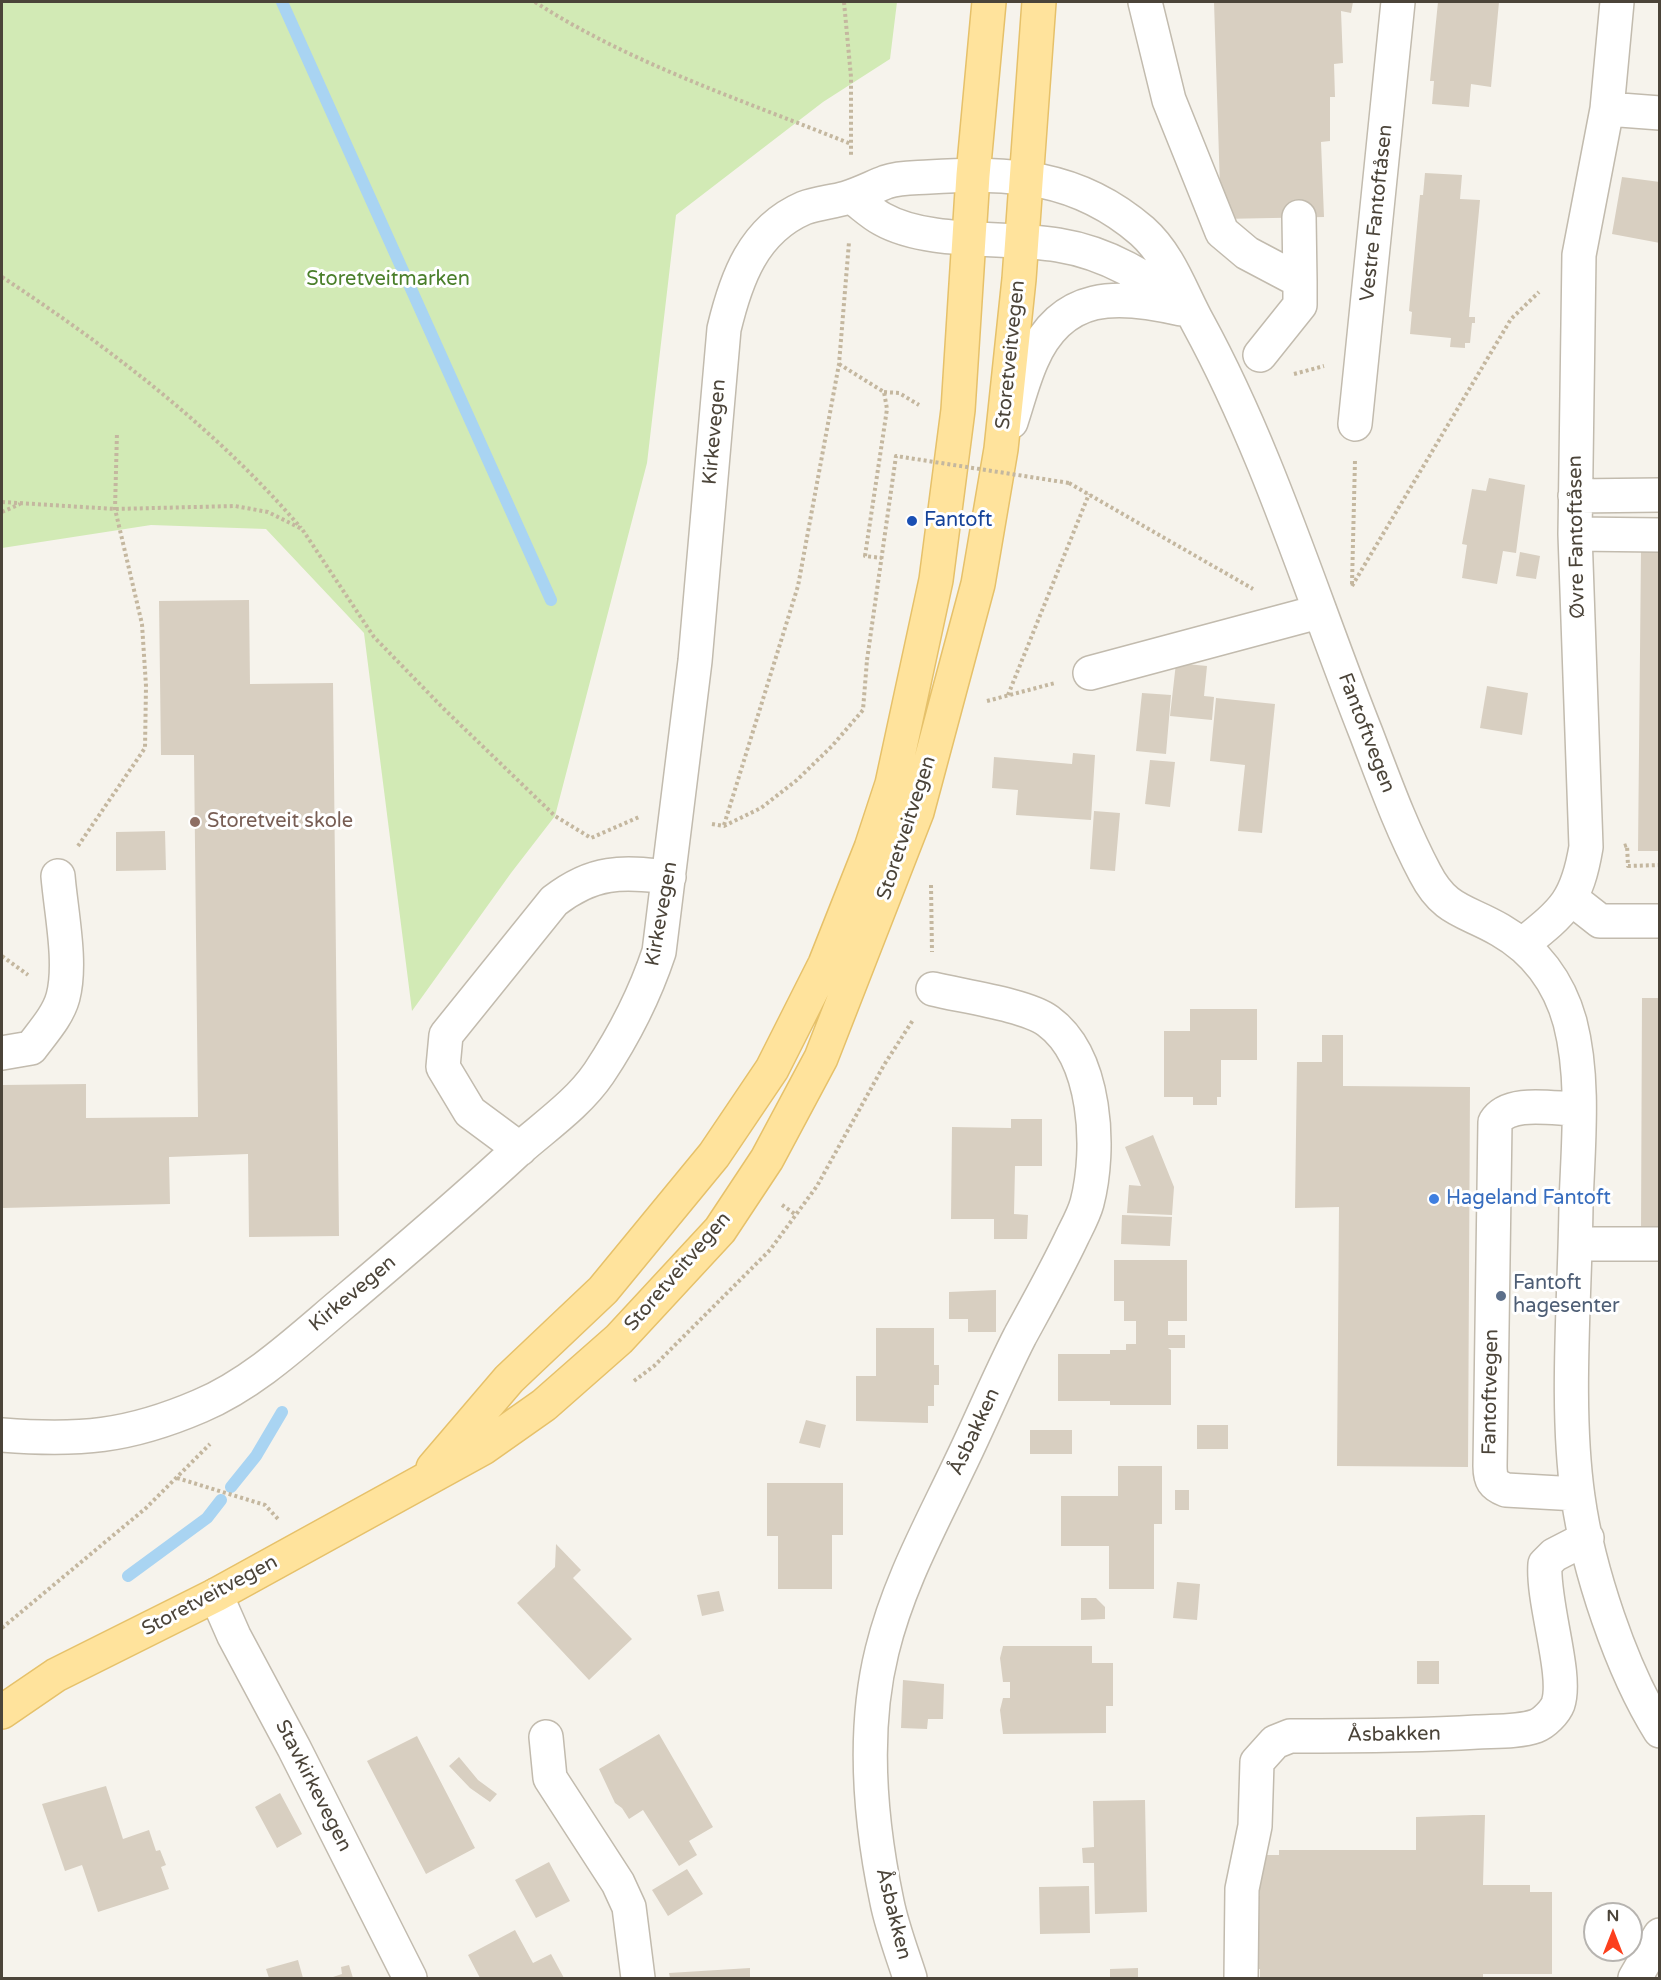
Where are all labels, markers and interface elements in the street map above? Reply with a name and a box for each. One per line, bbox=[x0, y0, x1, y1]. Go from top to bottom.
street label: Vestre Fantoftåsen bbox=[1356, 123, 1398, 303]
park label: Storetveitmarken bbox=[306, 268, 470, 292]
street label: Storetveitvegen bbox=[991, 279, 1031, 431]
street label: Kirkevegen bbox=[698, 378, 732, 486]
street label: Øvre Fantoftåsen bbox=[1564, 455, 1590, 619]
place label: Fantoft bbox=[924, 509, 992, 533]
marker: Fantoft bbox=[905, 514, 919, 528]
street label: Fantoftvegen bbox=[1332, 670, 1400, 796]
street label: Storetveitvegen bbox=[872, 753, 942, 903]
place label: Storetveit skole bbox=[207, 810, 353, 834]
marker: Storetveit skole bbox=[188, 815, 202, 829]
street label: Kirkevegen bbox=[641, 860, 683, 968]
place label: Hageland Fantoft bbox=[1446, 1187, 1611, 1211]
marker: Hageland Fantoft bbox=[1427, 1192, 1441, 1206]
street label: Storetveitvegen bbox=[620, 1208, 736, 1336]
street label: Kirkevegen bbox=[305, 1251, 401, 1337]
place label: Fantoft hagesenter bbox=[1513, 1272, 1620, 1319]
marker: Fantoft hagesenter bbox=[1494, 1289, 1508, 1303]
street label: Fantoftvegen bbox=[1478, 1329, 1504, 1455]
street label: Åsbakken bbox=[944, 1385, 1006, 1479]
street label: Storetveitvegen bbox=[138, 1550, 282, 1642]
street label: Stavkirkevegen bbox=[269, 1716, 357, 1856]
street label: Åsbakken bbox=[1347, 1722, 1441, 1748]
street label: Åsbakken bbox=[870, 1866, 916, 1962]
north arrow bbox=[1583, 1902, 1643, 1962]
text: N bbox=[1607, 1906, 1619, 1926]

